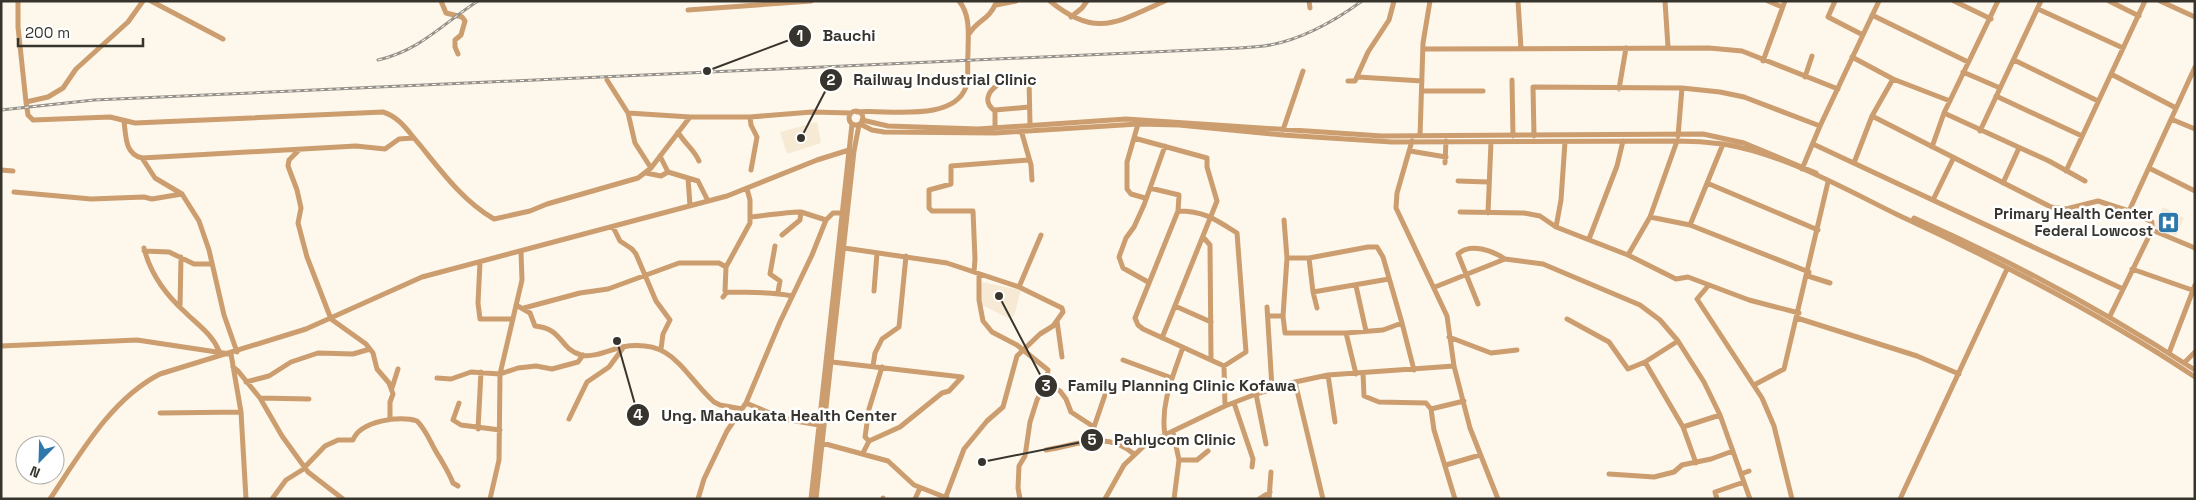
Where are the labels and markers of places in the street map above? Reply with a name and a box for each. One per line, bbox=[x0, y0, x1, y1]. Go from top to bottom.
callout: Bauchi bbox=[788, 20, 885, 51]
callout: Railway Industrial Clinic bbox=[818, 64, 1047, 95]
place label: Primary Health Center Federal Lowcost bbox=[1994, 204, 2153, 240]
hospital icon: Primary Health Center Federal Lowcost bbox=[2157, 210, 2181, 234]
callout: Family Planning Clinic Kofawa bbox=[1033, 370, 1307, 401]
callout: Ung. Mahaukata Health Center bbox=[626, 400, 907, 431]
callout: Pahlycom Clinic bbox=[1079, 424, 1246, 455]

